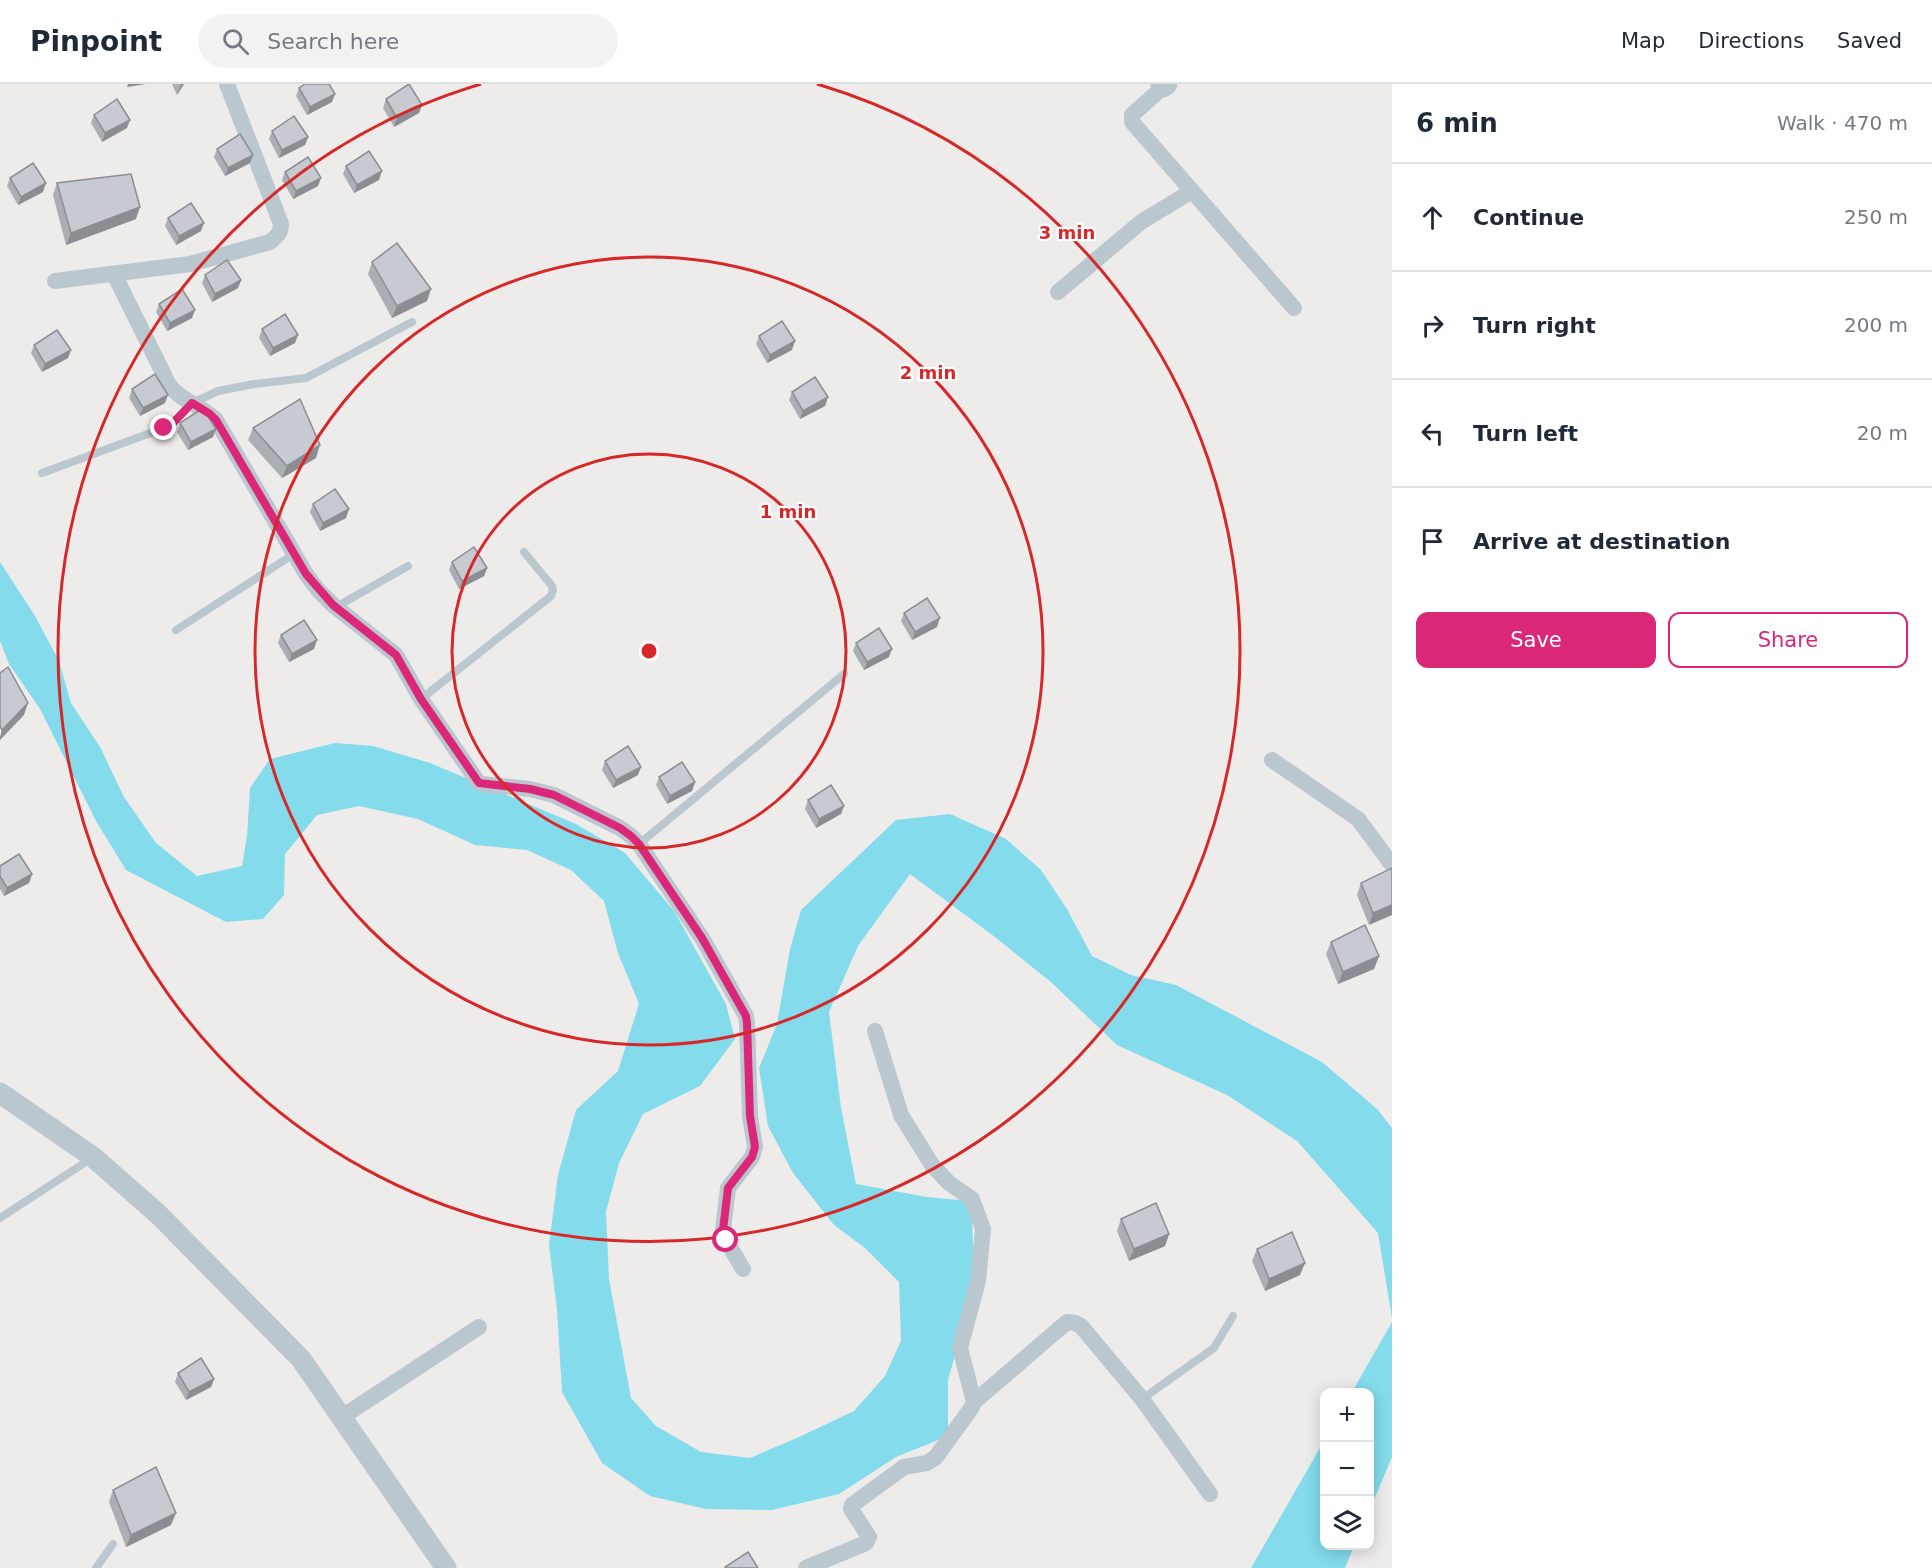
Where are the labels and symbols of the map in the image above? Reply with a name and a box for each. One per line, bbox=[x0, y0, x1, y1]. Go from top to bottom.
text: 3 min bbox=[1039, 222, 1095, 243]
text: 2 min bbox=[900, 362, 956, 383]
route end bbox=[150, 414, 176, 440]
text: 1 min bbox=[760, 501, 816, 522]
centre of rings bbox=[639, 641, 659, 661]
route start bbox=[712, 1226, 738, 1252]

